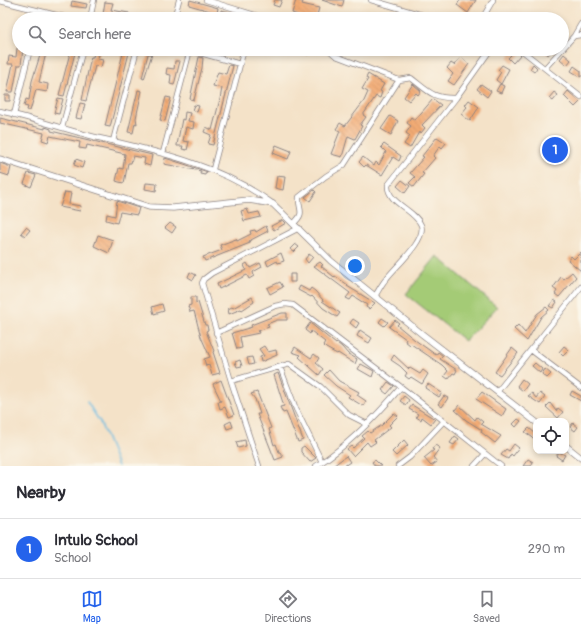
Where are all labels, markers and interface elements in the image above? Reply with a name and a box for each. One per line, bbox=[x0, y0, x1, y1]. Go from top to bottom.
search box bbox=[12, 12, 569, 56]
icon: search bbox=[26, 23, 48, 45]
text: Search here bbox=[58, 25, 131, 44]
pin: 1 bbox=[542, 135, 568, 165]
your location bbox=[345, 256, 365, 276]
map controls bbox=[533, 418, 569, 454]
button: locate bbox=[533, 418, 569, 454]
text: Nearby bbox=[16, 482, 65, 503]
text: Intulo School bbox=[54, 531, 138, 550]
text: 1 bbox=[26, 541, 32, 557]
text: 290 m bbox=[528, 541, 565, 557]
text: School bbox=[54, 550, 91, 566]
tab: Map bbox=[81, 588, 103, 625]
tab: Directions bbox=[265, 588, 311, 625]
tab: Saved bbox=[473, 588, 500, 625]

